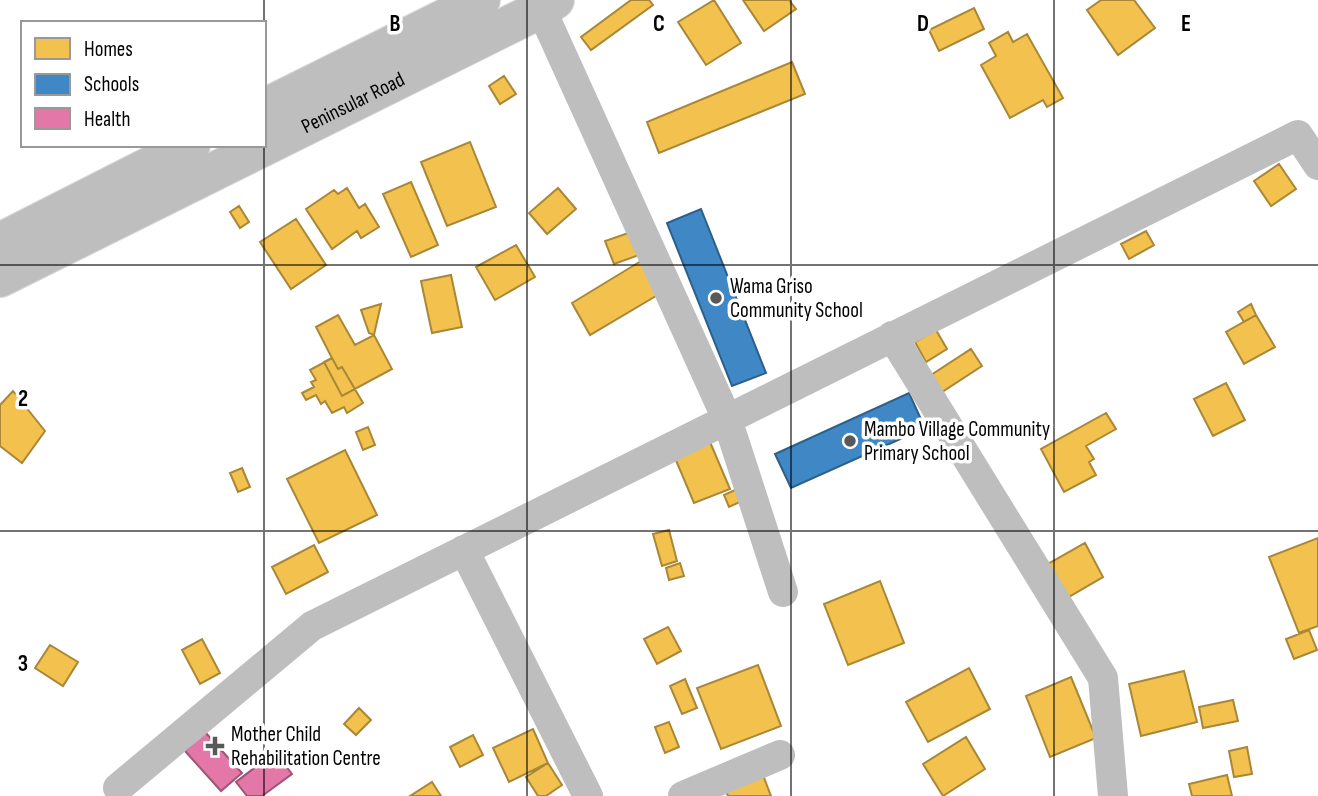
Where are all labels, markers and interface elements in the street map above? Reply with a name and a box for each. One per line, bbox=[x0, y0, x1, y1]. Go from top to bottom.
text: B bbox=[390, 10, 401, 38]
text: C bbox=[653, 10, 665, 38]
text: D bbox=[917, 10, 929, 38]
text: E bbox=[1181, 10, 1191, 38]
legend bbox=[21, 21, 266, 147]
text: Homes bbox=[84, 37, 133, 62]
street label: Peninsular Road bbox=[297, 66, 408, 139]
text: Schools bbox=[84, 72, 139, 97]
text: Health bbox=[84, 107, 131, 132]
place label: Wama Griso Community School bbox=[730, 274, 863, 323]
marker: Wama Griso Community School bbox=[708, 290, 724, 306]
text: 2 bbox=[18, 385, 28, 413]
place label: Mambo Village Community Primary School bbox=[864, 417, 1050, 466]
marker: Mambo Village Community Primary School bbox=[842, 433, 858, 449]
text: 3 bbox=[18, 650, 28, 678]
place label: Mother Child Rehabilitation Centre bbox=[231, 722, 381, 771]
marker: Mother Child Rehabilitation Centre bbox=[205, 736, 225, 756]

